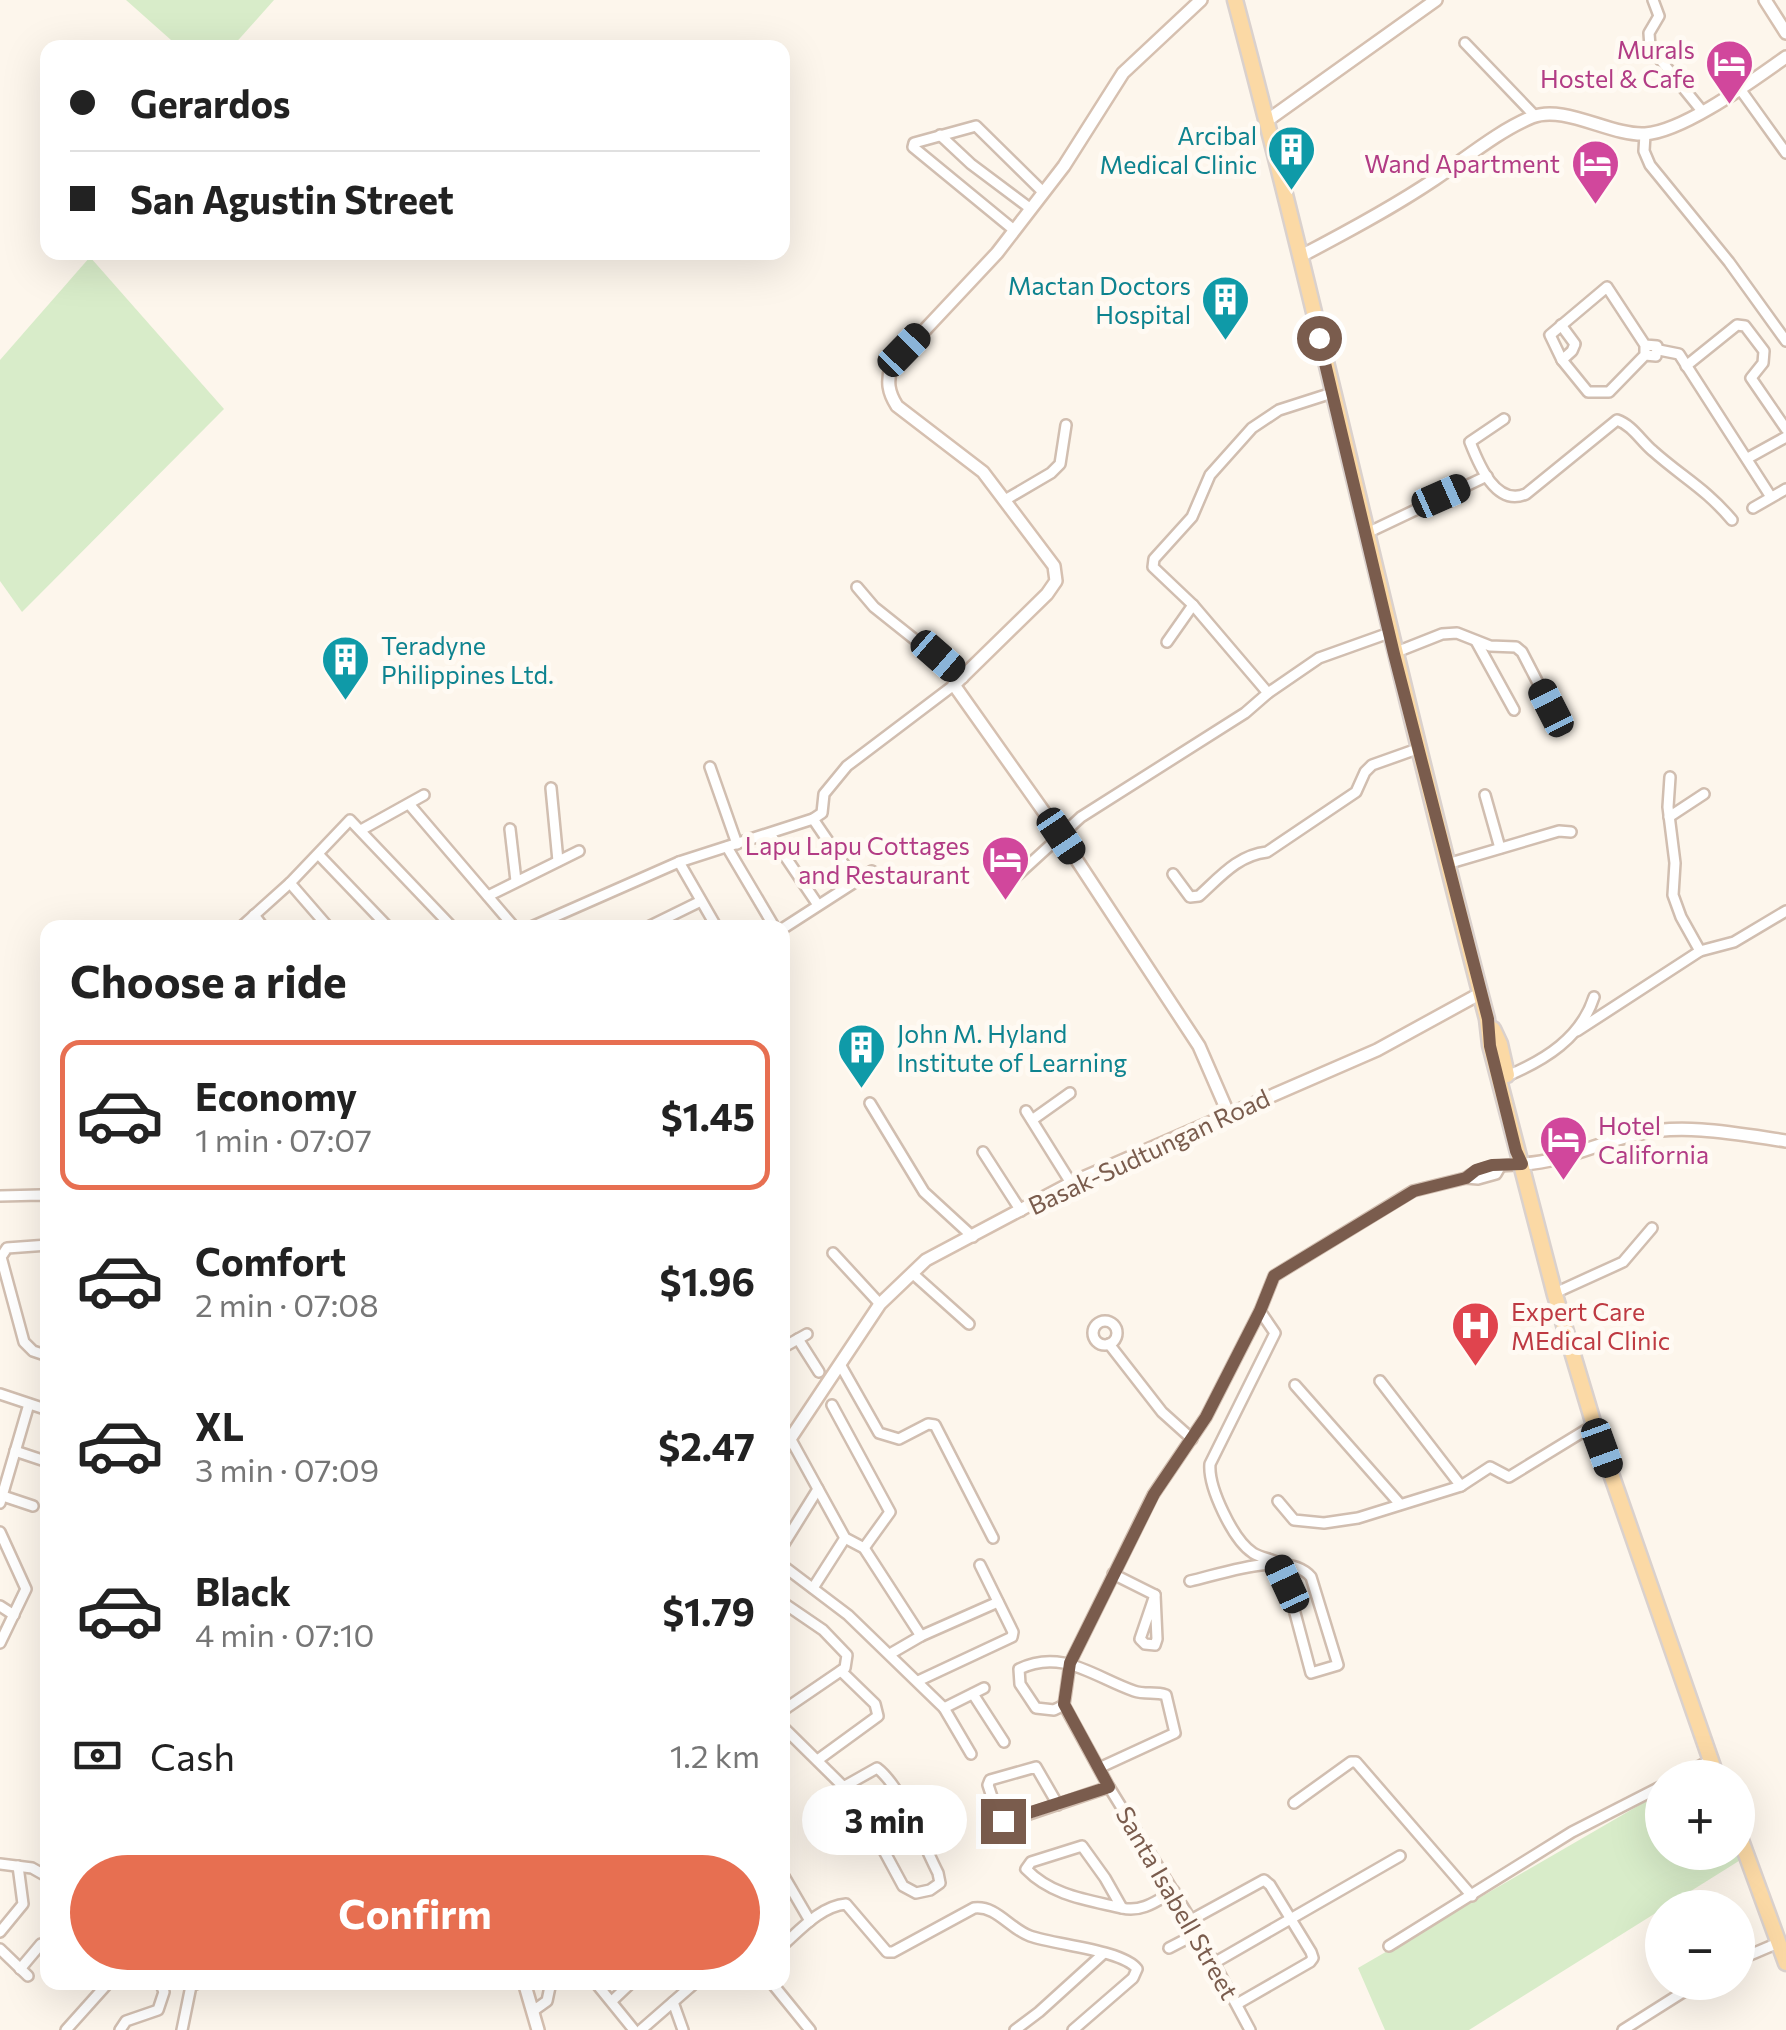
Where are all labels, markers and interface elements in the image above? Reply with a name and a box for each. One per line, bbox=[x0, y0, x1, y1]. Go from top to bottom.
place label: Murals Hostel & Cafe bbox=[1540, 34, 1695, 93]
hotel icon: Murals Hostel & Cafe bbox=[1704, 38, 1756, 106]
text: Gerardos bbox=[130, 79, 290, 126]
place label: Arcibal Medical Clinic bbox=[1099, 120, 1257, 179]
building icon: Arcibal Medical Clinic bbox=[1266, 124, 1318, 192]
hotel icon: Wand Apartment bbox=[1569, 138, 1621, 206]
place label: Wand Apartment bbox=[1364, 148, 1560, 178]
text: San Agustin Street bbox=[130, 175, 454, 222]
place label: Mactan Doctors Hospital bbox=[1008, 270, 1191, 329]
building icon: Mactan Doctors Hospital bbox=[1200, 274, 1252, 342]
route start bbox=[1297, 316, 1342, 361]
car bbox=[872, 318, 936, 382]
car bbox=[1407, 470, 1475, 522]
car bbox=[906, 625, 970, 687]
place label: Teradyne Philippines Ltd. bbox=[381, 630, 554, 689]
building icon: Teradyne Philippines Ltd. bbox=[320, 634, 372, 702]
car bbox=[1524, 674, 1578, 742]
car bbox=[1032, 803, 1090, 869]
place label: Lapu Lapu Cottages and Restaurant bbox=[745, 830, 970, 889]
hotel icon: Lapu Lapu Cottages and Restaurant bbox=[979, 834, 1031, 902]
text: Choose a ride bbox=[70, 952, 347, 1007]
place label: John M. Hyland Institute of Learning bbox=[897, 1018, 1128, 1077]
building icon: John M. Hyland Institute of Learning bbox=[836, 1022, 888, 1090]
icon: car bbox=[75, 1070, 165, 1160]
text: Economy bbox=[195, 1072, 357, 1119]
street label: Basak-Sudtungan Road bbox=[1023, 1082, 1274, 1220]
text: $1.45 bbox=[661, 1092, 755, 1139]
place label: Hotel California bbox=[1598, 1110, 1709, 1169]
hotel icon: Hotel California bbox=[1537, 1114, 1589, 1182]
text: 1 min · 07:07 bbox=[195, 1119, 372, 1159]
icon: car bbox=[75, 1235, 165, 1325]
text: Comfort bbox=[195, 1237, 346, 1284]
text: $1.96 bbox=[660, 1257, 755, 1304]
text: 2 min · 07:08 bbox=[195, 1284, 379, 1324]
place label: Expert Care MEdical Clinic bbox=[1511, 1296, 1670, 1355]
hospital icon: Expert Care MEdical Clinic bbox=[1450, 1300, 1502, 1368]
icon: car bbox=[75, 1400, 165, 1490]
text: XL bbox=[195, 1402, 244, 1449]
car bbox=[1578, 1415, 1626, 1481]
text: $2.47 bbox=[658, 1422, 755, 1469]
text: 3 min · 07:09 bbox=[195, 1449, 379, 1489]
car bbox=[1261, 1550, 1313, 1618]
icon: car bbox=[75, 1565, 165, 1655]
text: Black bbox=[195, 1567, 291, 1614]
text: $1.79 bbox=[662, 1587, 755, 1634]
text: 4 min · 07:10 bbox=[195, 1614, 374, 1654]
icon: cash bbox=[70, 1728, 125, 1783]
text: Cash bbox=[150, 1732, 235, 1779]
text: 1.2 km bbox=[670, 1735, 760, 1775]
map controls bbox=[1645, 1760, 1755, 2000]
button: + bbox=[1645, 1760, 1755, 1870]
callout: 3 min bbox=[803, 1786, 968, 1856]
route end bbox=[981, 1799, 1026, 1844]
text: 3 min bbox=[844, 1800, 925, 1840]
street label: Santa Isabell Street bbox=[1110, 1801, 1245, 2004]
button: Confirm bbox=[70, 1855, 760, 1970]
button: − bbox=[1645, 1890, 1755, 2000]

